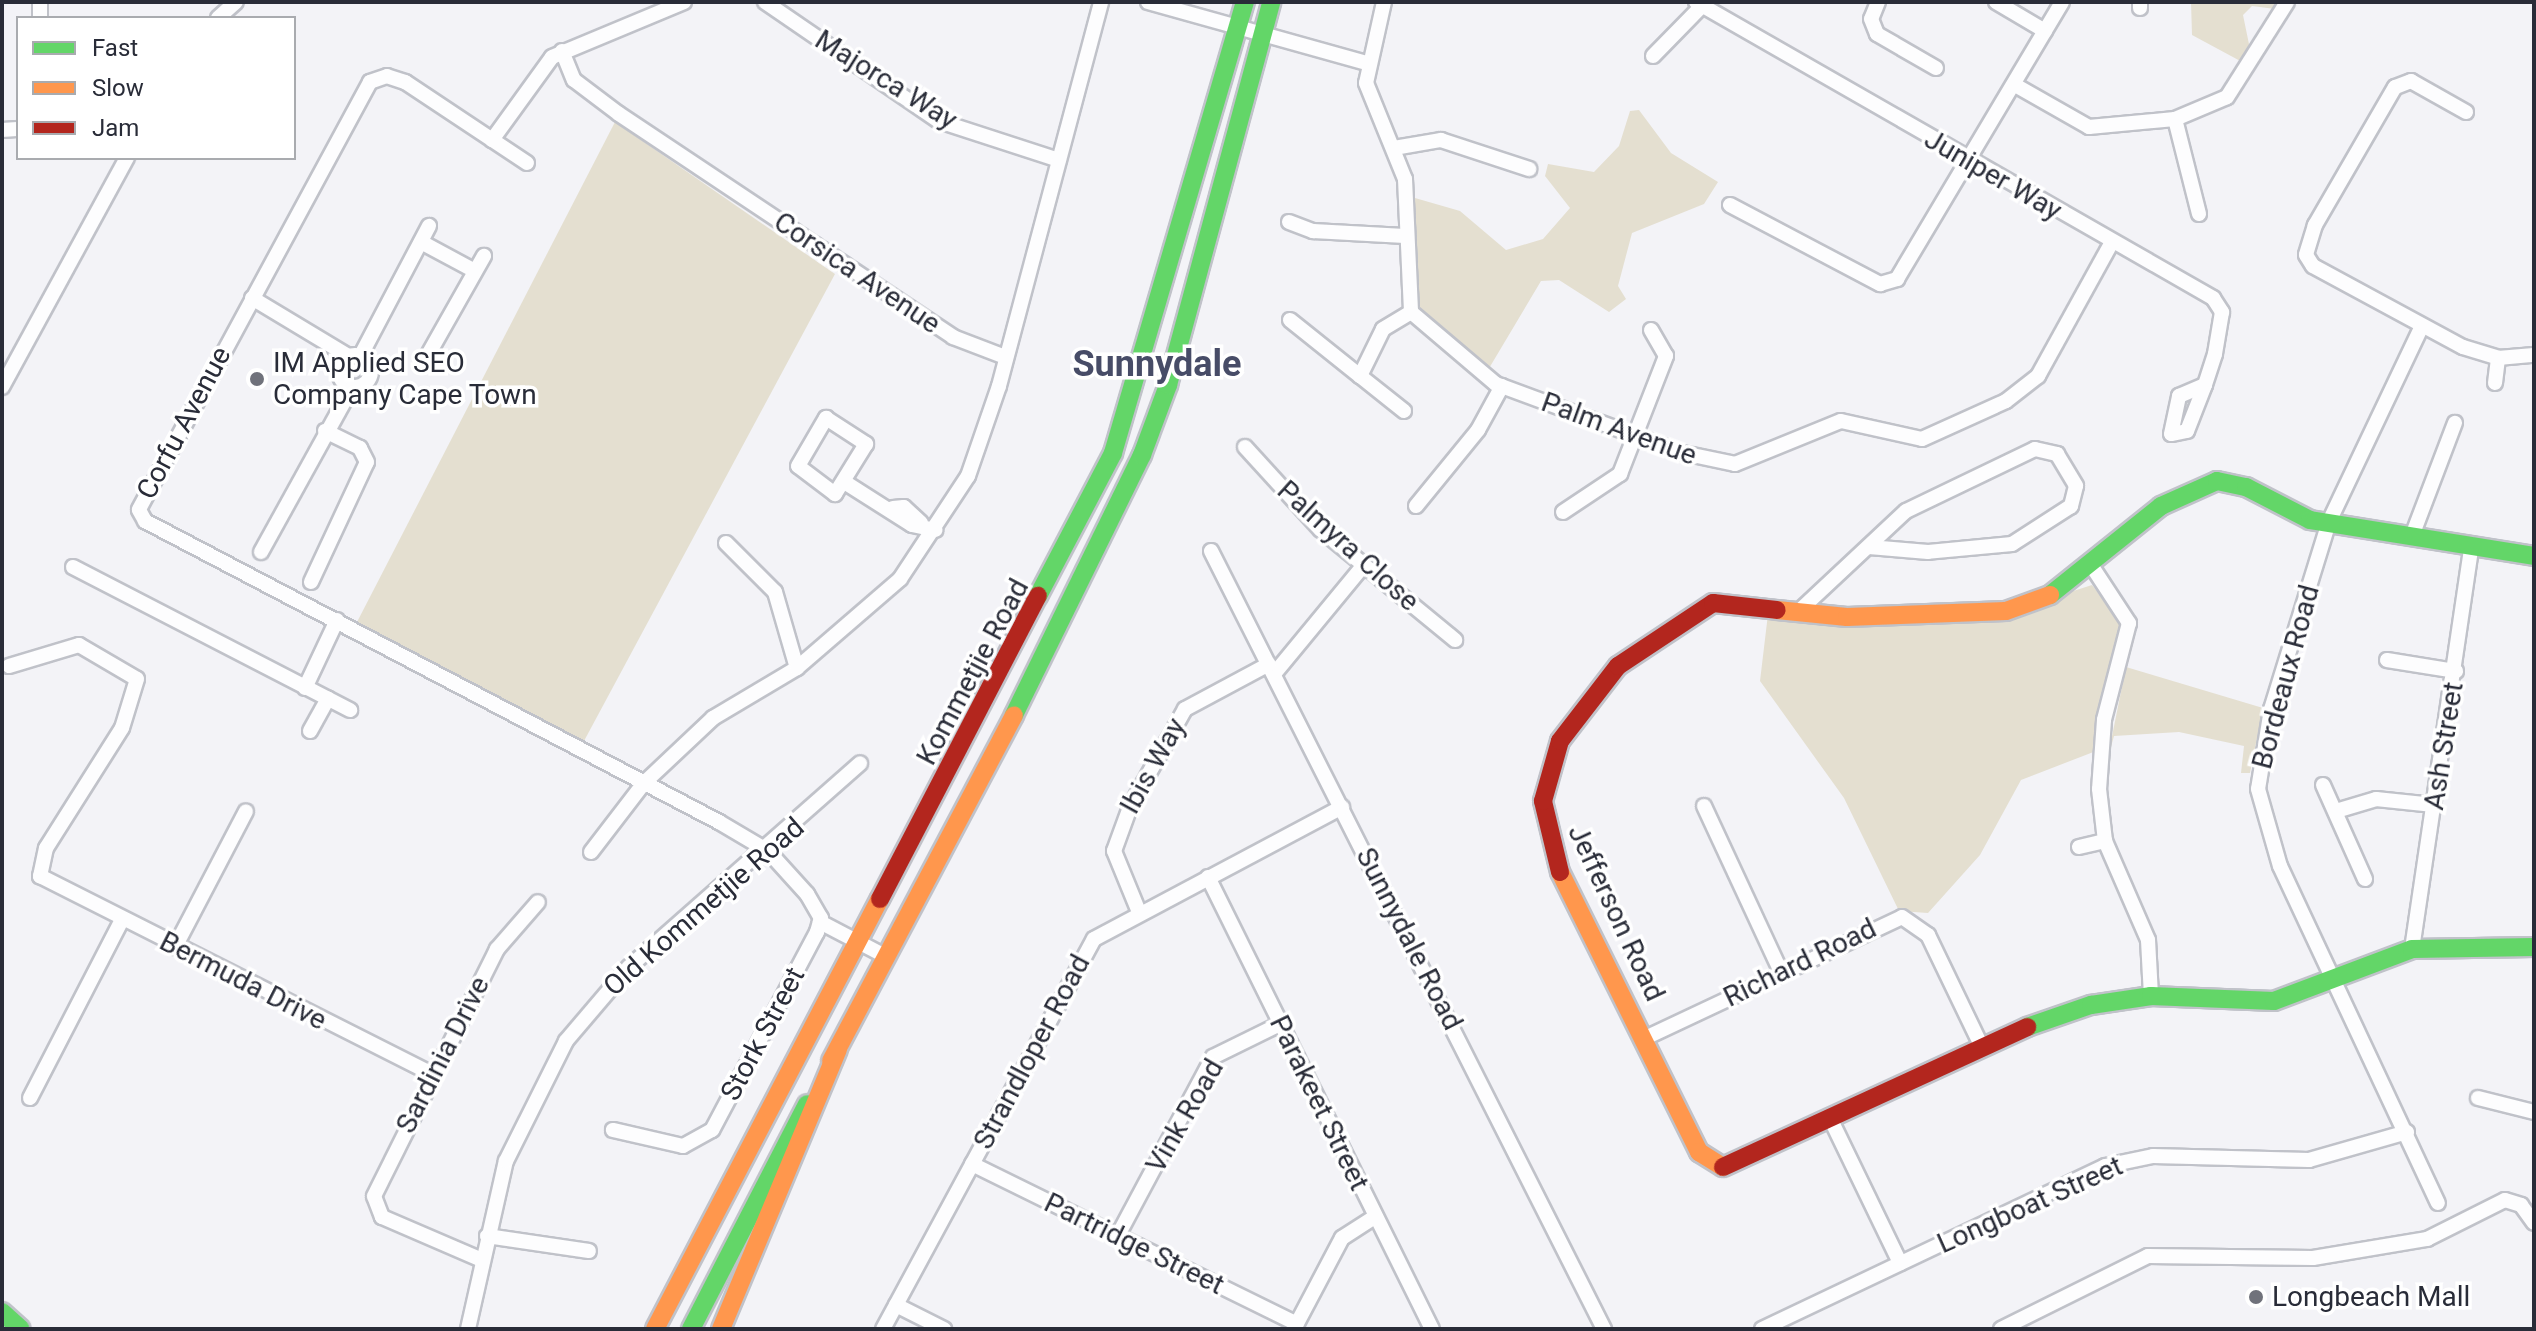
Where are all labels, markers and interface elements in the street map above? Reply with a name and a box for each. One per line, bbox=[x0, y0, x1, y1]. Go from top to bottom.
legend bbox=[16, 16, 296, 160]
street label: Majorca Way bbox=[809, 23, 963, 137]
text: Fast bbox=[92, 34, 138, 62]
text: Slow bbox=[92, 74, 144, 102]
text: Jam bbox=[92, 114, 139, 142]
street label: Juniper Way bbox=[1918, 122, 2068, 228]
street label: Corsica Avenue bbox=[767, 205, 947, 341]
street label: Corfu Avenue bbox=[130, 341, 238, 505]
district label: Sunnydale bbox=[1072, 343, 1242, 387]
place label: IM Applied SEO Company Cape Town bbox=[273, 346, 537, 412]
marker: IM Applied SEO Company Cape Town bbox=[248, 370, 266, 388]
street label: Palm Avenue bbox=[1537, 385, 1701, 473]
street label: Palmyra Close bbox=[1270, 474, 1426, 618]
street label: Kommetjie Road bbox=[910, 573, 1036, 771]
street label: Bordeaux Road bbox=[2245, 581, 2327, 773]
street label: Ash Street bbox=[2417, 680, 2471, 812]
street label: Ibis Way bbox=[1113, 712, 1193, 820]
street label: Old Kommetjie Road bbox=[597, 811, 811, 1003]
street label: Jefferson Road bbox=[1560, 819, 1672, 1007]
street label: Sunnydale Road bbox=[1349, 842, 1469, 1036]
street label: Richard Road bbox=[1718, 912, 1882, 1014]
street label: Bermuda Drive bbox=[154, 925, 332, 1037]
street label: Strandloper Road bbox=[967, 949, 1097, 1155]
street label: Stork Street bbox=[714, 962, 812, 1106]
street label: Sardinia Drive bbox=[389, 971, 497, 1139]
street label: Parakeet Street bbox=[1262, 1010, 1376, 1196]
street label: Vink Road bbox=[1139, 1053, 1231, 1179]
street label: Longboat Street bbox=[1932, 1149, 2128, 1261]
street label: Partridge Street bbox=[1039, 1186, 1229, 1302]
place label: Longbeach Mall bbox=[2272, 1280, 2470, 1314]
marker: Longbeach Mall bbox=[2247, 1288, 2265, 1306]

